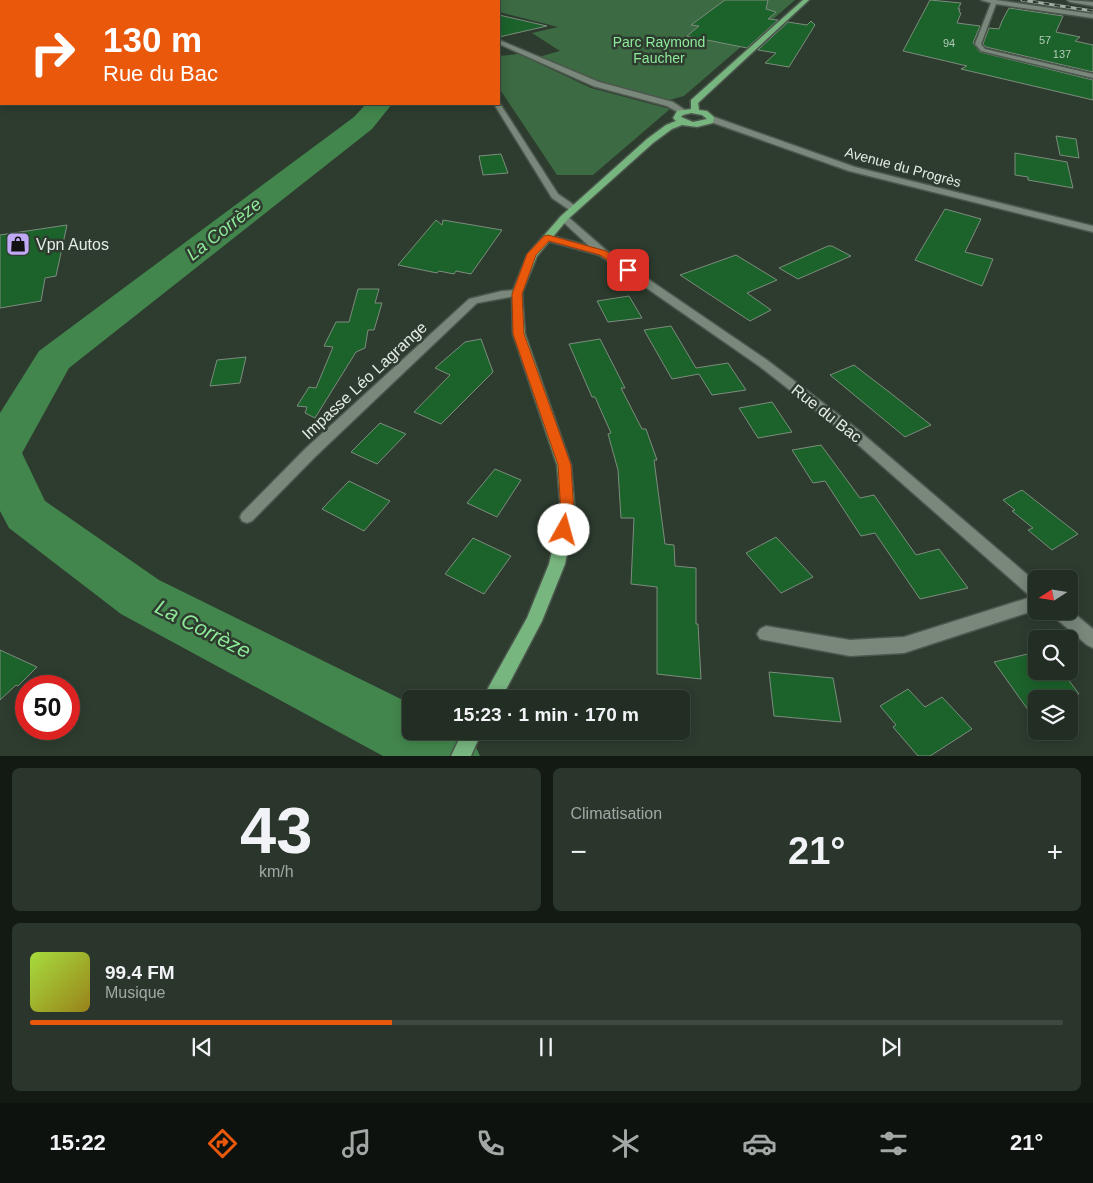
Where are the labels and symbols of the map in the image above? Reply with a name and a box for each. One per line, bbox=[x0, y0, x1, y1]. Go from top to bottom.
park label: Parc Raymond Faucher bbox=[613, 34, 705, 66]
house number: 57 bbox=[1039, 34, 1051, 46]
house number: 94 bbox=[943, 37, 955, 49]
house number: 137 bbox=[1053, 48, 1071, 60]
street label: Avenue du Progrès bbox=[843, 144, 963, 190]
water label: La Corrèze bbox=[183, 194, 265, 264]
shop icon: Vpn Autos bbox=[5, 231, 31, 257]
place label: Vpn Autos bbox=[36, 236, 109, 253]
pin bbox=[607, 249, 649, 291]
street label: Impasse Léo Lagrange bbox=[299, 318, 430, 442]
street label: Rue du Bac bbox=[789, 381, 865, 446]
position arrow bbox=[537, 503, 589, 555]
north arrow bbox=[1028, 570, 1078, 620]
water label: La Corrèze bbox=[152, 595, 255, 662]
speed limit sign: 50 bbox=[15, 675, 80, 740]

